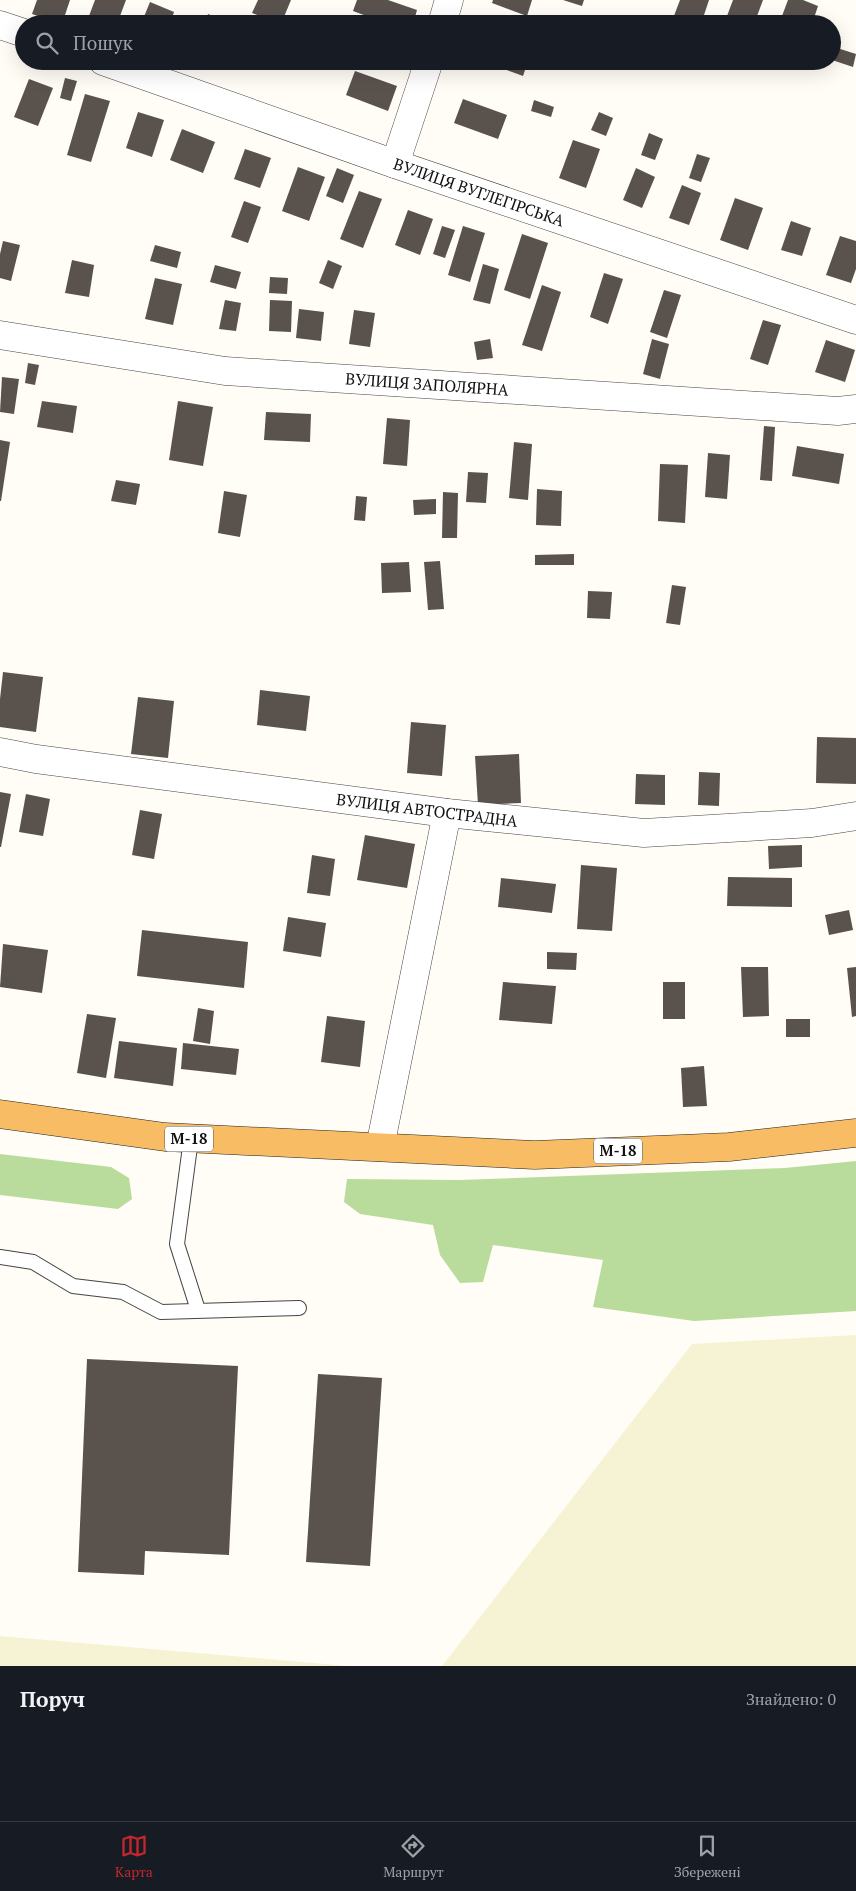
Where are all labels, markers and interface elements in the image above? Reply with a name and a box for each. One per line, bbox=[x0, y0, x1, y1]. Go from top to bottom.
search box bbox=[15, 15, 841, 70]
icon: search bbox=[33, 29, 61, 57]
text: Пошук bbox=[73, 30, 133, 55]
street label: ВУЛИЦЯ ВУГЛЕГІРСЬКА bbox=[391, 152, 567, 232]
street label: ВУЛИЦЯ ЗАПОЛЯРНА bbox=[345, 367, 509, 401]
street label: ВУЛИЦЯ АВТОСТРАДНА bbox=[335, 788, 519, 832]
road number: М-18 bbox=[165, 1126, 213, 1152]
road number: М-18 bbox=[594, 1138, 642, 1164]
text: Поруч bbox=[20, 1685, 85, 1713]
text: Знайдено: 0 bbox=[746, 1688, 836, 1710]
tab: Карта bbox=[115, 1832, 153, 1881]
tab: Маршрут bbox=[383, 1832, 444, 1881]
tab: Збережені bbox=[674, 1832, 741, 1881]

